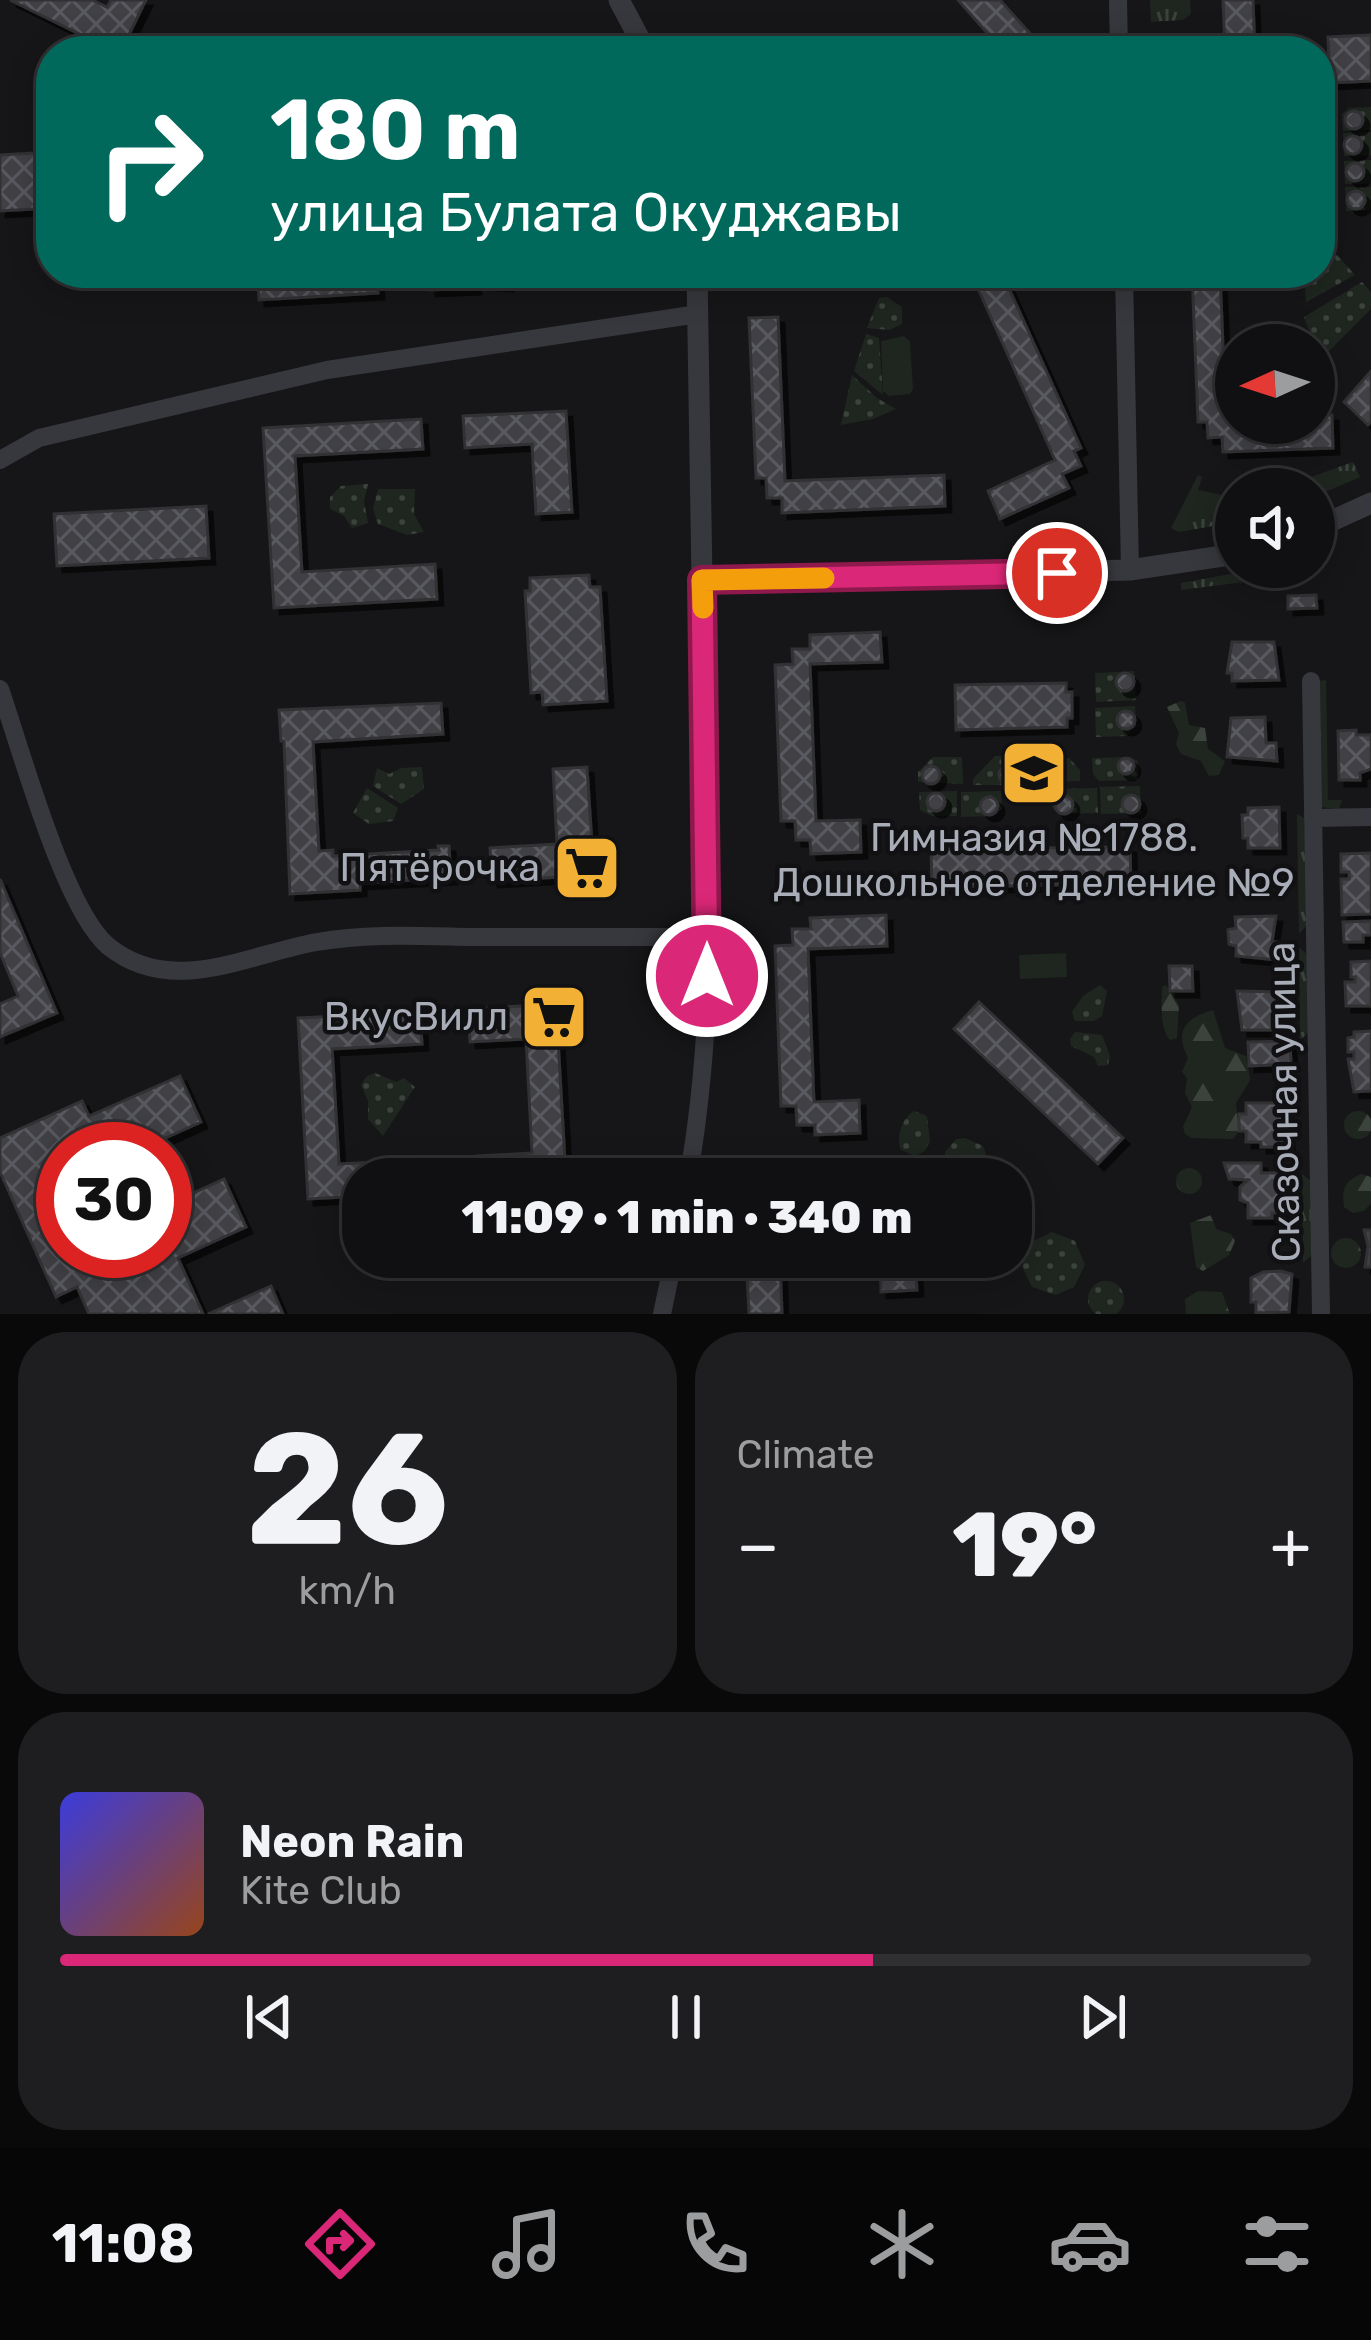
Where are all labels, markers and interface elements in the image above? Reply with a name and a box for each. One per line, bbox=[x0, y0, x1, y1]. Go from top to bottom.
text: 180 m bbox=[270, 80, 521, 180]
icon: right bbox=[72, 84, 228, 240]
text: улица Булата Окуджавы bbox=[270, 181, 902, 245]
north arrow bbox=[1215, 324, 1335, 444]
map controls bbox=[1215, 324, 1335, 588]
button: sound bbox=[1215, 468, 1335, 588]
pin bbox=[1006, 522, 1108, 624]
icon: arrive bbox=[1024, 540, 1090, 606]
school or university icon: Гимназия №1788. Дошкольное отделение №9 bbox=[999, 738, 1069, 808]
place label: Гимназия №1788. Дошкольное отделение №9 bbox=[773, 815, 1295, 906]
supermarket icon: Пятёрочка bbox=[552, 833, 622, 903]
place label: Пятёрочка bbox=[340, 845, 540, 891]
position arrow bbox=[644, 913, 770, 1039]
street label: Сказочная улица bbox=[1258, 941, 1310, 1263]
supermarket icon: ВкусВилл bbox=[519, 982, 589, 1052]
place label: ВкусВилл bbox=[324, 994, 508, 1040]
speed limit sign: 30 bbox=[36, 1122, 192, 1278]
text: 11:09 · 1 min · 340 m bbox=[462, 1191, 912, 1244]
text: 26 bbox=[246, 1397, 449, 1582]
text: Climate bbox=[737, 1432, 875, 1478]
text: 19° bbox=[952, 1492, 1097, 1599]
text: − bbox=[737, 1506, 779, 1585]
text: + bbox=[1270, 1506, 1311, 1585]
text: km/h bbox=[299, 1568, 396, 1614]
text: Neon Rain bbox=[240, 1815, 465, 1868]
text: Kite Club bbox=[240, 1868, 402, 1914]
icon: previous bbox=[236, 1984, 302, 2050]
icon: pause bbox=[653, 1984, 719, 2050]
icon: next bbox=[1070, 1984, 1136, 2050]
icon: directions bbox=[298, 2202, 382, 2286]
icon: music bbox=[485, 2202, 569, 2286]
icon: phone bbox=[673, 2202, 757, 2286]
icon: climate bbox=[860, 2202, 944, 2286]
icon: car bbox=[1048, 2202, 1132, 2286]
icon: filters bbox=[1235, 2202, 1319, 2286]
text: 11:08 bbox=[52, 2212, 194, 2276]

